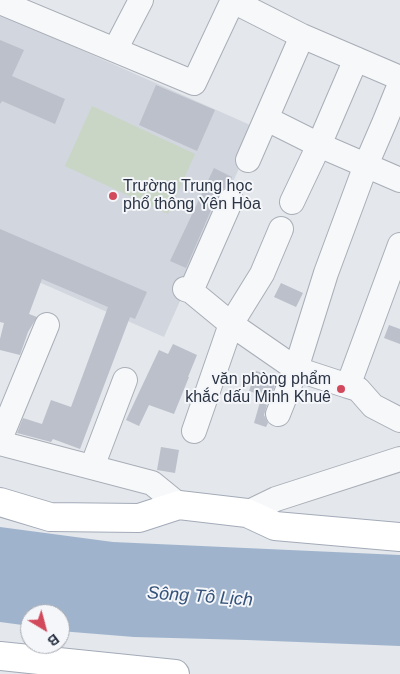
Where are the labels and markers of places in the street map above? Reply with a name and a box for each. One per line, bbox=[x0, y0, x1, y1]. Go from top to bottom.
place label: Trường Trung học phổ thông Yên Hòa bbox=[123, 177, 261, 215]
marker: Trường Trung học phổ thông Yên Hòa bbox=[107, 190, 119, 202]
place label: văn phòng phẩm khắc dấu Minh Khuê bbox=[185, 370, 331, 408]
marker: văn phòng phẩm khắc dấu Minh Khuê bbox=[335, 383, 347, 395]

